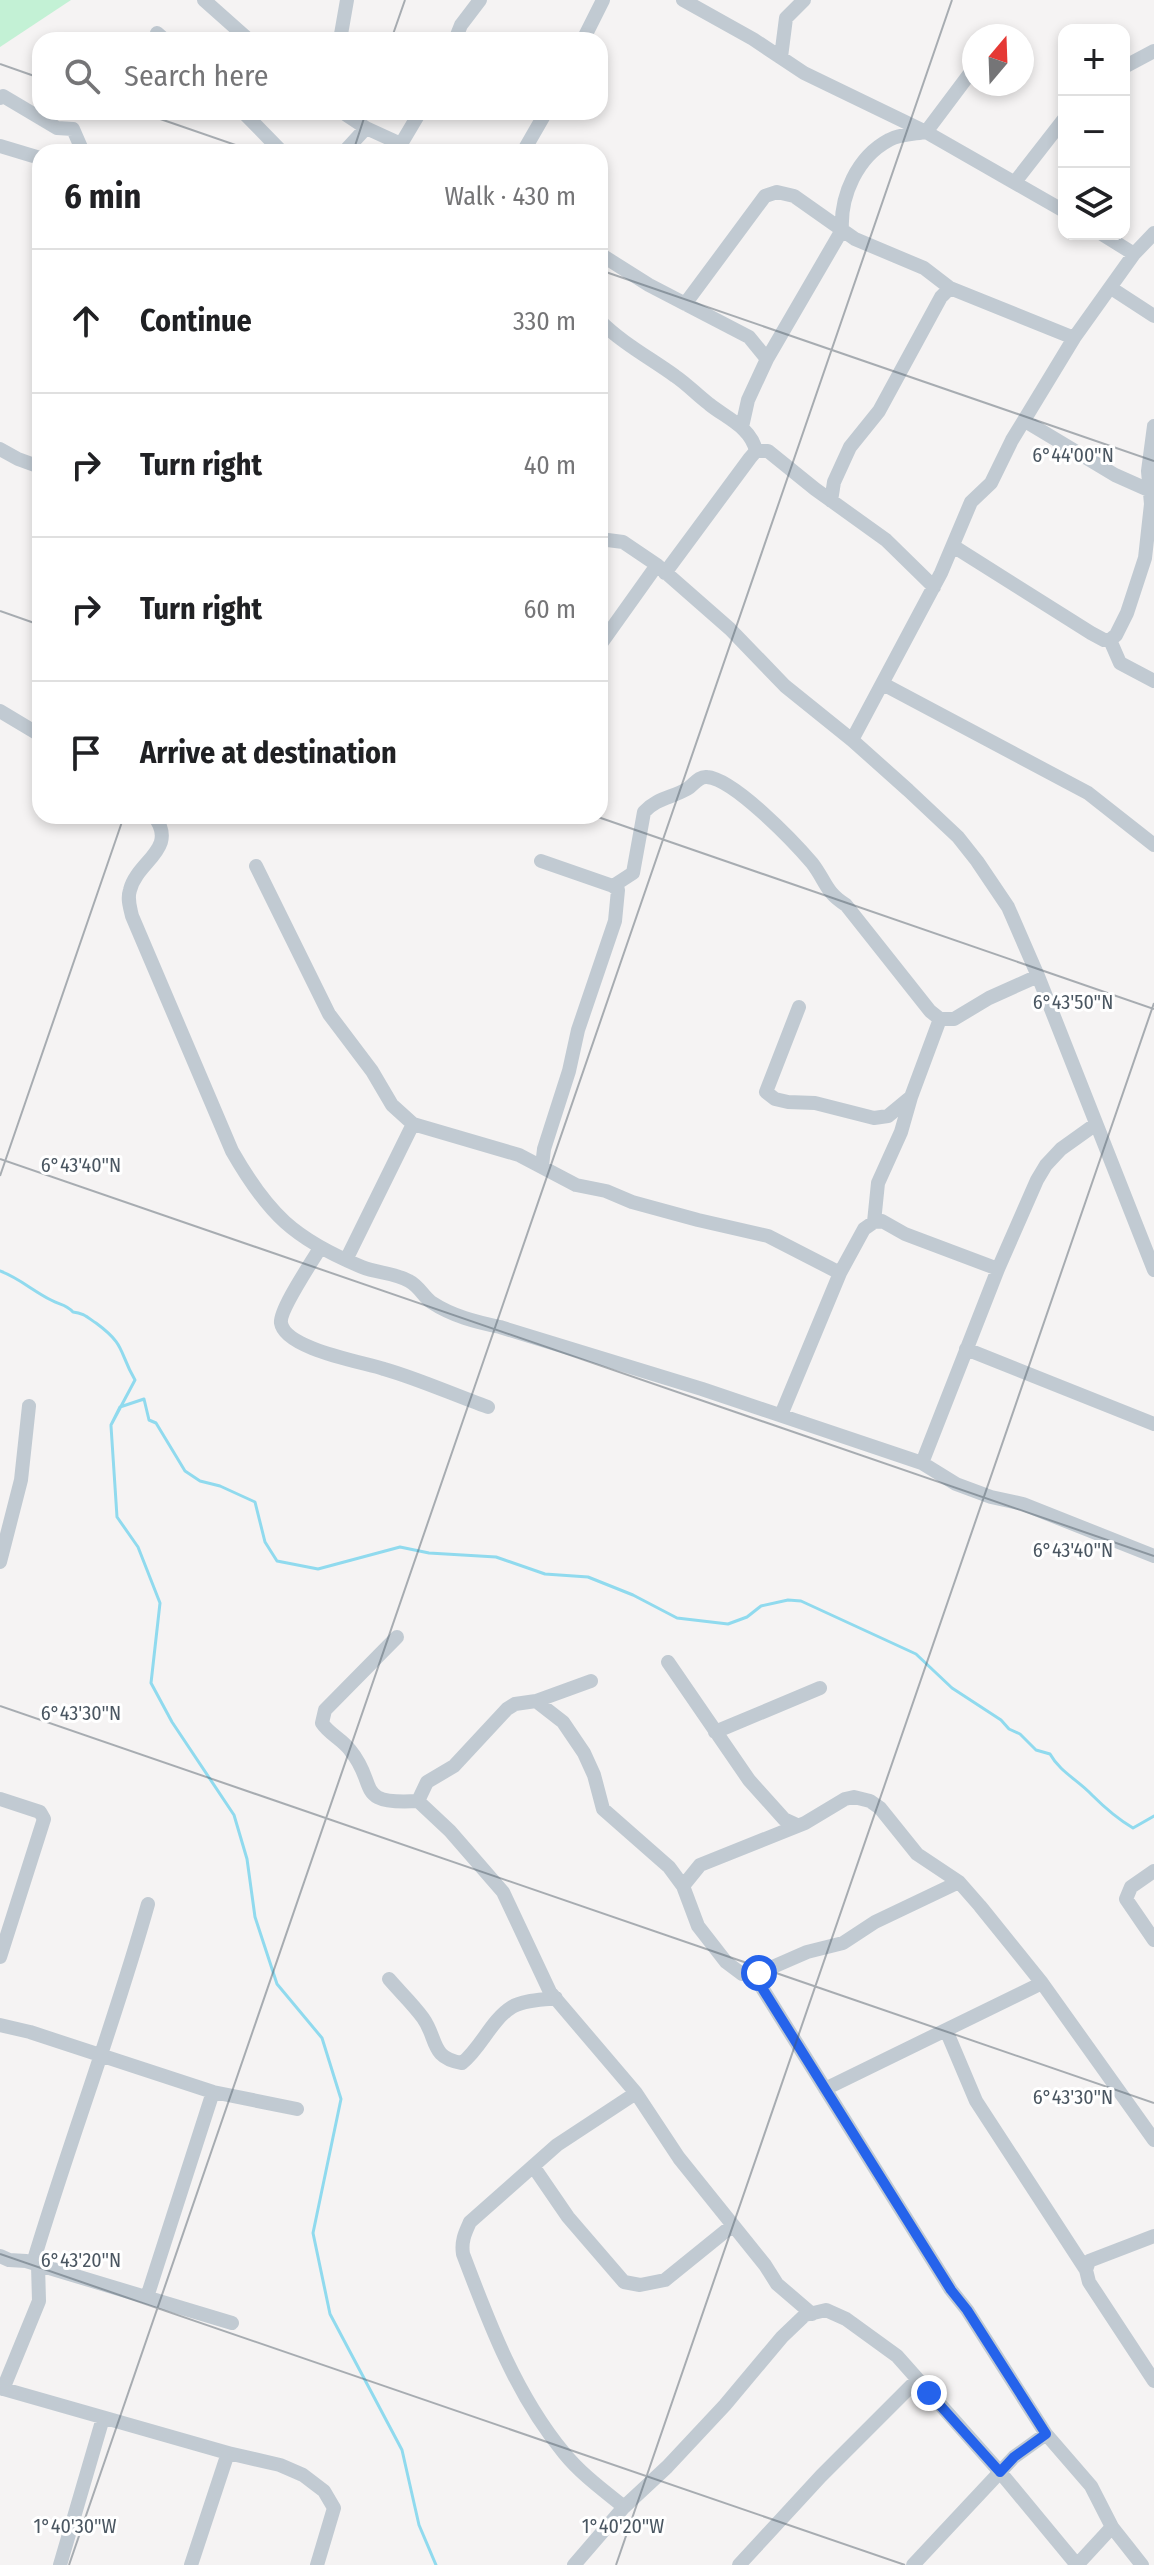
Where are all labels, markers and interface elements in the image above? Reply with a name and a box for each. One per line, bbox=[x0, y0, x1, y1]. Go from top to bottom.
north arrow bbox=[962, 24, 1034, 96]
map controls bbox=[1058, 24, 1130, 240]
button: + bbox=[1058, 24, 1130, 96]
search box bbox=[32, 32, 608, 120]
icon: search bbox=[60, 54, 104, 98]
text: Search here bbox=[124, 58, 269, 94]
button: − bbox=[1058, 96, 1130, 168]
button: layers bbox=[1058, 168, 1130, 240]
text: 6 min bbox=[64, 176, 141, 217]
text: Walk · 430 m bbox=[445, 181, 576, 212]
icon: ahead bbox=[64, 299, 108, 343]
text: Continue bbox=[140, 303, 252, 339]
text: 330 m bbox=[513, 306, 576, 337]
icon: right bbox=[64, 443, 108, 487]
text: 6°44'00"N bbox=[1032, 443, 1114, 467]
text: Turn right bbox=[140, 447, 262, 483]
text: 40 m bbox=[524, 450, 576, 481]
icon: right bbox=[64, 587, 108, 631]
text: Turn right bbox=[140, 591, 262, 627]
text: 60 m bbox=[523, 594, 576, 625]
icon: arrive bbox=[64, 731, 108, 775]
text: Arrive at destination bbox=[140, 735, 397, 771]
text: 6°43'50"N bbox=[1033, 990, 1113, 1014]
text: 6°43'40"N bbox=[41, 1153, 121, 1177]
text: 6°43'40"N bbox=[1033, 1538, 1113, 1562]
text: 6°43'30"N bbox=[41, 1701, 121, 1725]
route start bbox=[741, 1955, 777, 1991]
text: 6°43'30"N bbox=[1033, 2085, 1113, 2109]
text: 6°43'20"N bbox=[41, 2248, 121, 2272]
route end bbox=[911, 2375, 947, 2411]
text: 1°40'30"W bbox=[34, 2514, 116, 2538]
text: 1°40'20"W bbox=[582, 2514, 664, 2538]

